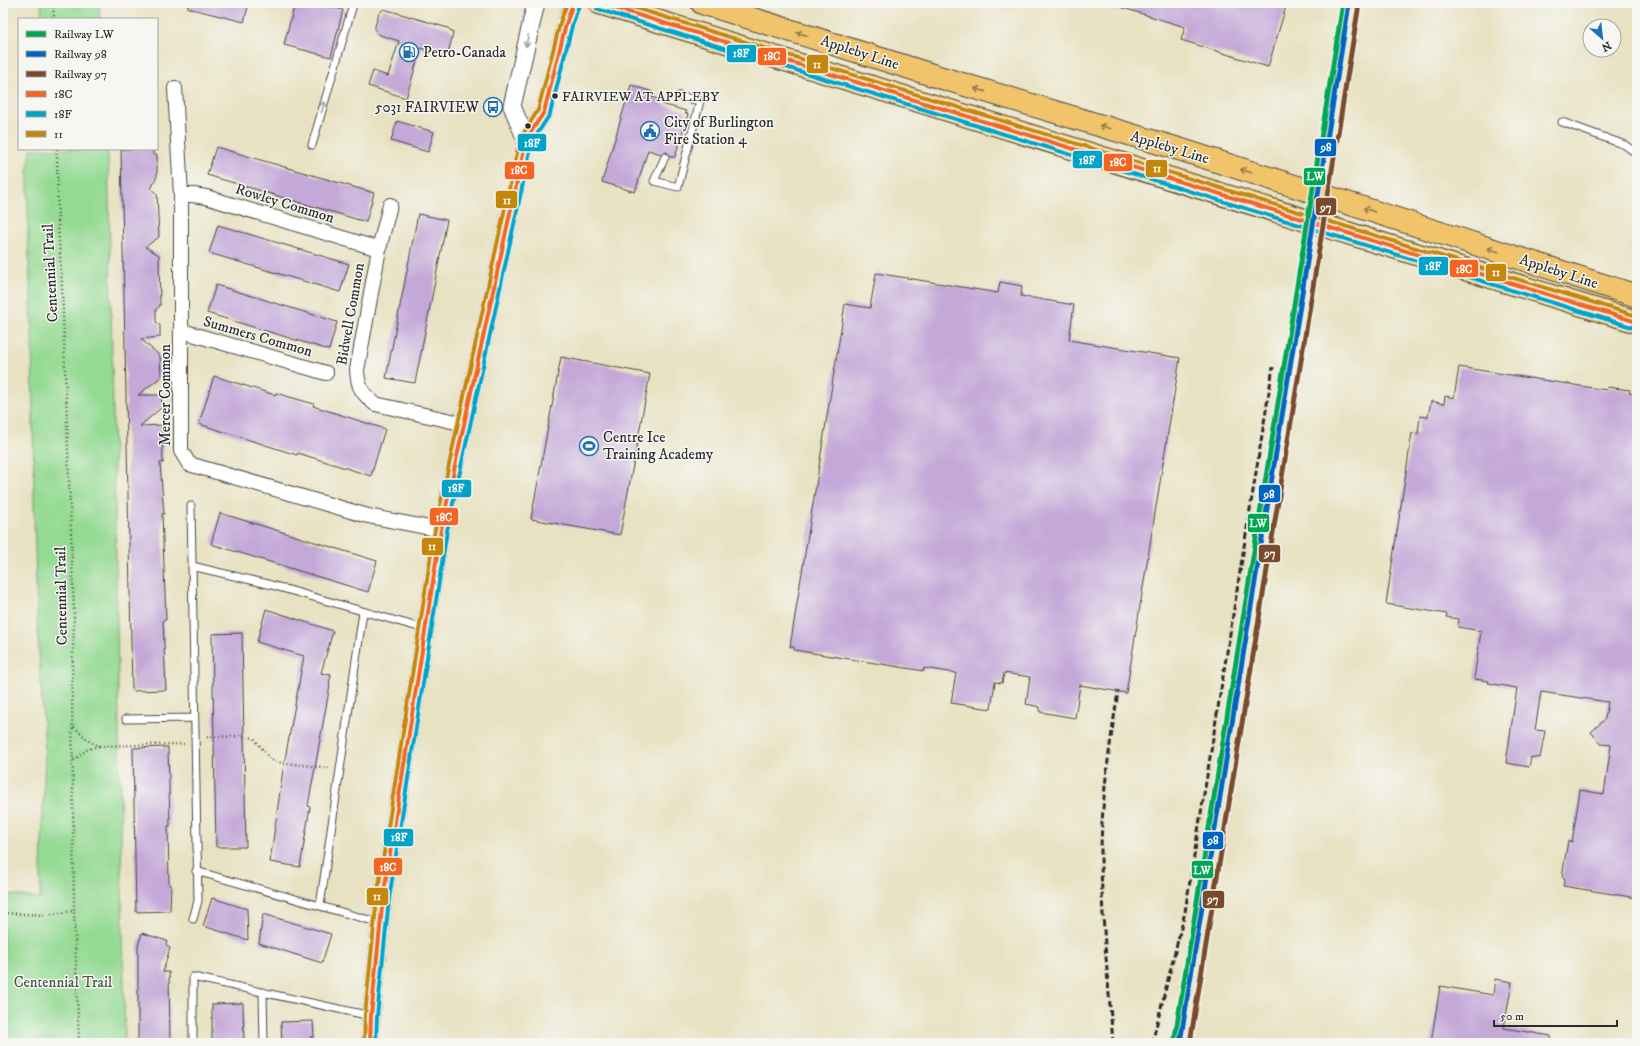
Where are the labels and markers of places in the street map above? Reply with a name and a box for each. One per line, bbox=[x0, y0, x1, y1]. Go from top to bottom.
fuel station icon: Petro-Canada bbox=[398, 41, 420, 63]
place label: Petro-Canada bbox=[423, 43, 507, 62]
place label: FAIRVIEW AT APPLEBY bbox=[562, 88, 719, 106]
marker: FAIRVIEW AT APPLEBY bbox=[550, 91, 560, 101]
bus stop icon: 5031 FAIRVIEW bbox=[482, 96, 504, 118]
place label: 5031 FAIRVIEW bbox=[375, 98, 479, 117]
place label: City of Burlington Fire Station 4 bbox=[664, 113, 774, 149]
public building icon: City of Burlington Fire Station 4 bbox=[639, 120, 661, 142]
unlabelled marker bbox=[523, 121, 533, 131]
place label: Centre Ice Training Academy bbox=[603, 428, 714, 464]
sports icon: Centre Ice Training Academy bbox=[578, 435, 600, 457]

